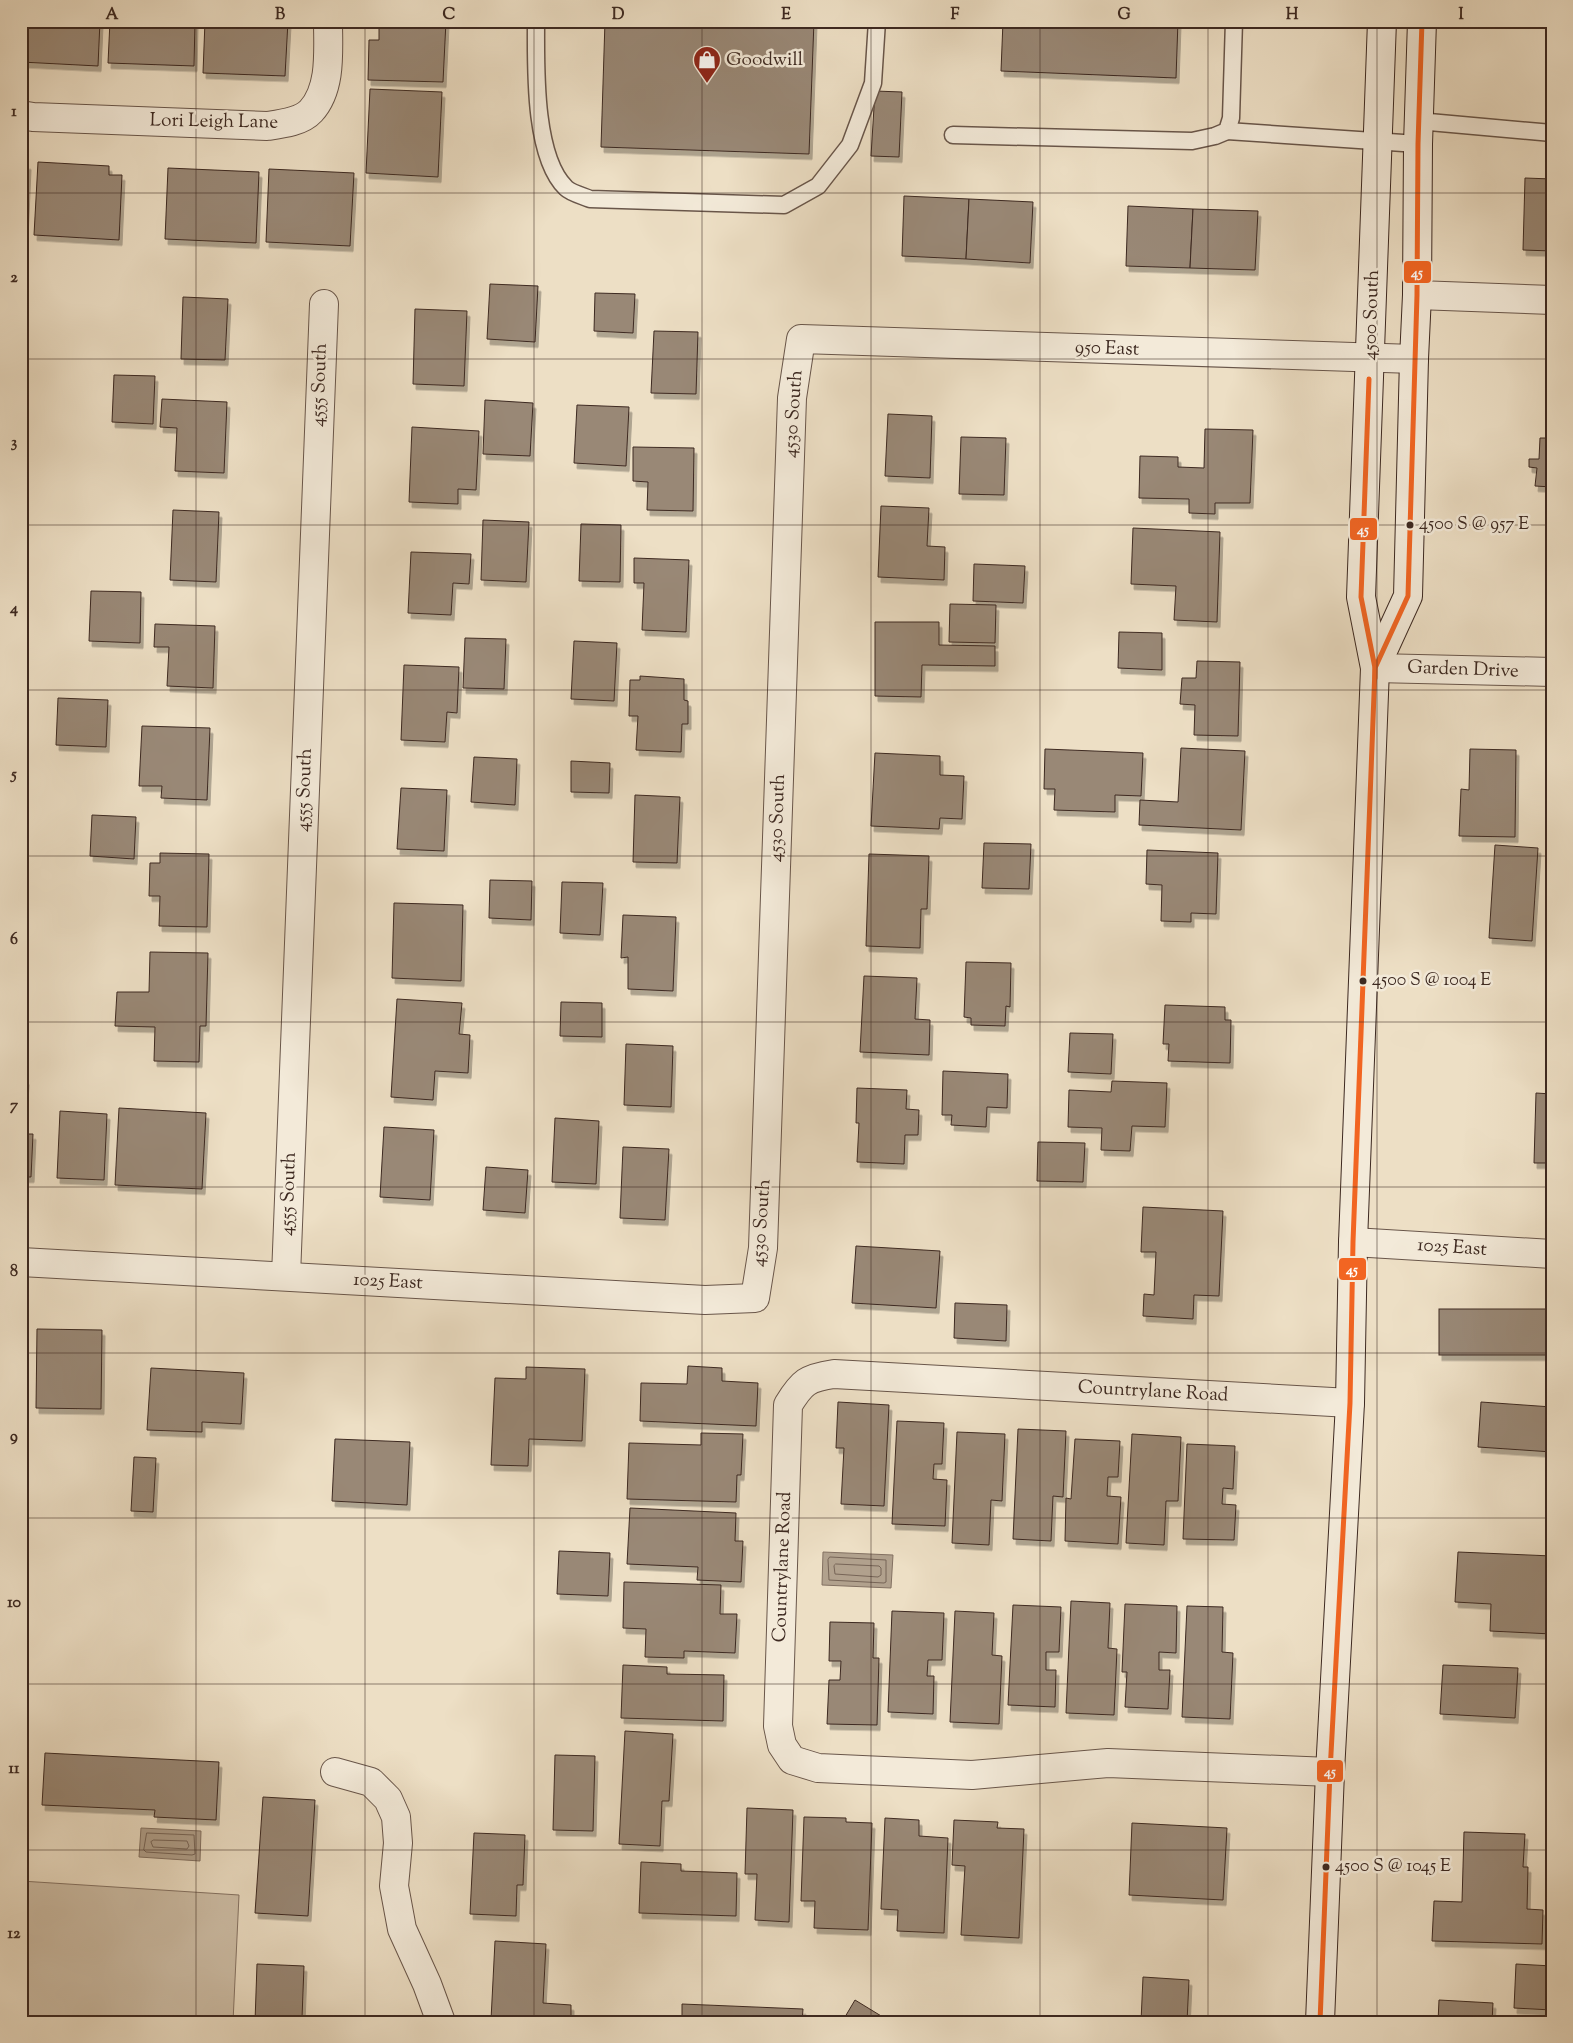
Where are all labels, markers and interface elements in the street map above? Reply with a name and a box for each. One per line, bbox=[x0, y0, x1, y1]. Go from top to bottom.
text: A bbox=[106, 4, 119, 27]
text: B bbox=[275, 4, 285, 27]
text: C bbox=[443, 4, 456, 27]
text: D bbox=[612, 4, 625, 27]
text: E bbox=[781, 4, 791, 27]
text: F bbox=[951, 4, 960, 27]
text: G bbox=[1117, 4, 1131, 27]
text: H bbox=[1286, 4, 1299, 27]
text: I bbox=[1458, 4, 1464, 27]
shop icon: Goodwill bbox=[692, 45, 722, 84]
place label: Goodwill bbox=[726, 47, 803, 74]
text: 1 bbox=[11, 101, 17, 124]
street label: Lori Leigh Lane bbox=[149, 107, 279, 137]
line badge: 45 bbox=[1403, 260, 1432, 284]
text: 45 bbox=[1410, 264, 1423, 284]
text: 2 bbox=[10, 267, 18, 290]
street label: 4500 South bbox=[1357, 269, 1387, 361]
street label: 950 East bbox=[1074, 334, 1140, 364]
street label: 4555 South bbox=[305, 343, 335, 427]
street label: 4530 South bbox=[777, 369, 811, 459]
text: 3 bbox=[11, 432, 18, 455]
place label: 4500 S @ 957 E bbox=[1419, 512, 1529, 538]
line badge: 45 bbox=[1349, 517, 1378, 541]
marker: 4500 S @ 957 E bbox=[1405, 520, 1415, 530]
text: 45 bbox=[1356, 521, 1369, 541]
text: 4 bbox=[9, 598, 18, 621]
street label: Garden Drive bbox=[1407, 655, 1519, 685]
street label: 4555 South bbox=[290, 748, 320, 832]
text: 5 bbox=[9, 764, 17, 787]
street label: 4530 South bbox=[763, 774, 793, 862]
text: 6 bbox=[10, 929, 18, 952]
place label: 4500 S @ 1004 E bbox=[1372, 968, 1491, 994]
marker: 4500 S @ 1004 E bbox=[1358, 976, 1368, 986]
text: 7 bbox=[10, 1095, 19, 1118]
street label: 4555 South bbox=[274, 1152, 304, 1236]
street label: 4530 South bbox=[745, 1178, 779, 1268]
street label: 1025 East bbox=[1416, 1232, 1488, 1264]
line badge: 45 bbox=[1338, 1257, 1367, 1281]
text: 8 bbox=[10, 1261, 18, 1284]
text: 45 bbox=[1345, 1261, 1358, 1281]
street label: 1025 East bbox=[352, 1267, 424, 1297]
street label: Countrylane Road bbox=[1077, 1375, 1229, 1409]
text: 9 bbox=[10, 1426, 18, 1449]
street label: Countrylane Road bbox=[767, 1491, 799, 1643]
text: 10 bbox=[7, 1592, 21, 1615]
text: 11 bbox=[9, 1758, 20, 1781]
line badge: 45 bbox=[1316, 1759, 1344, 1783]
text: 45 bbox=[1323, 1763, 1336, 1783]
place label: 4500 S @ 1045 E bbox=[1335, 1854, 1451, 1880]
marker: 4500 S @ 1045 E bbox=[1321, 1862, 1331, 1872]
text: 12 bbox=[8, 1923, 21, 1946]

